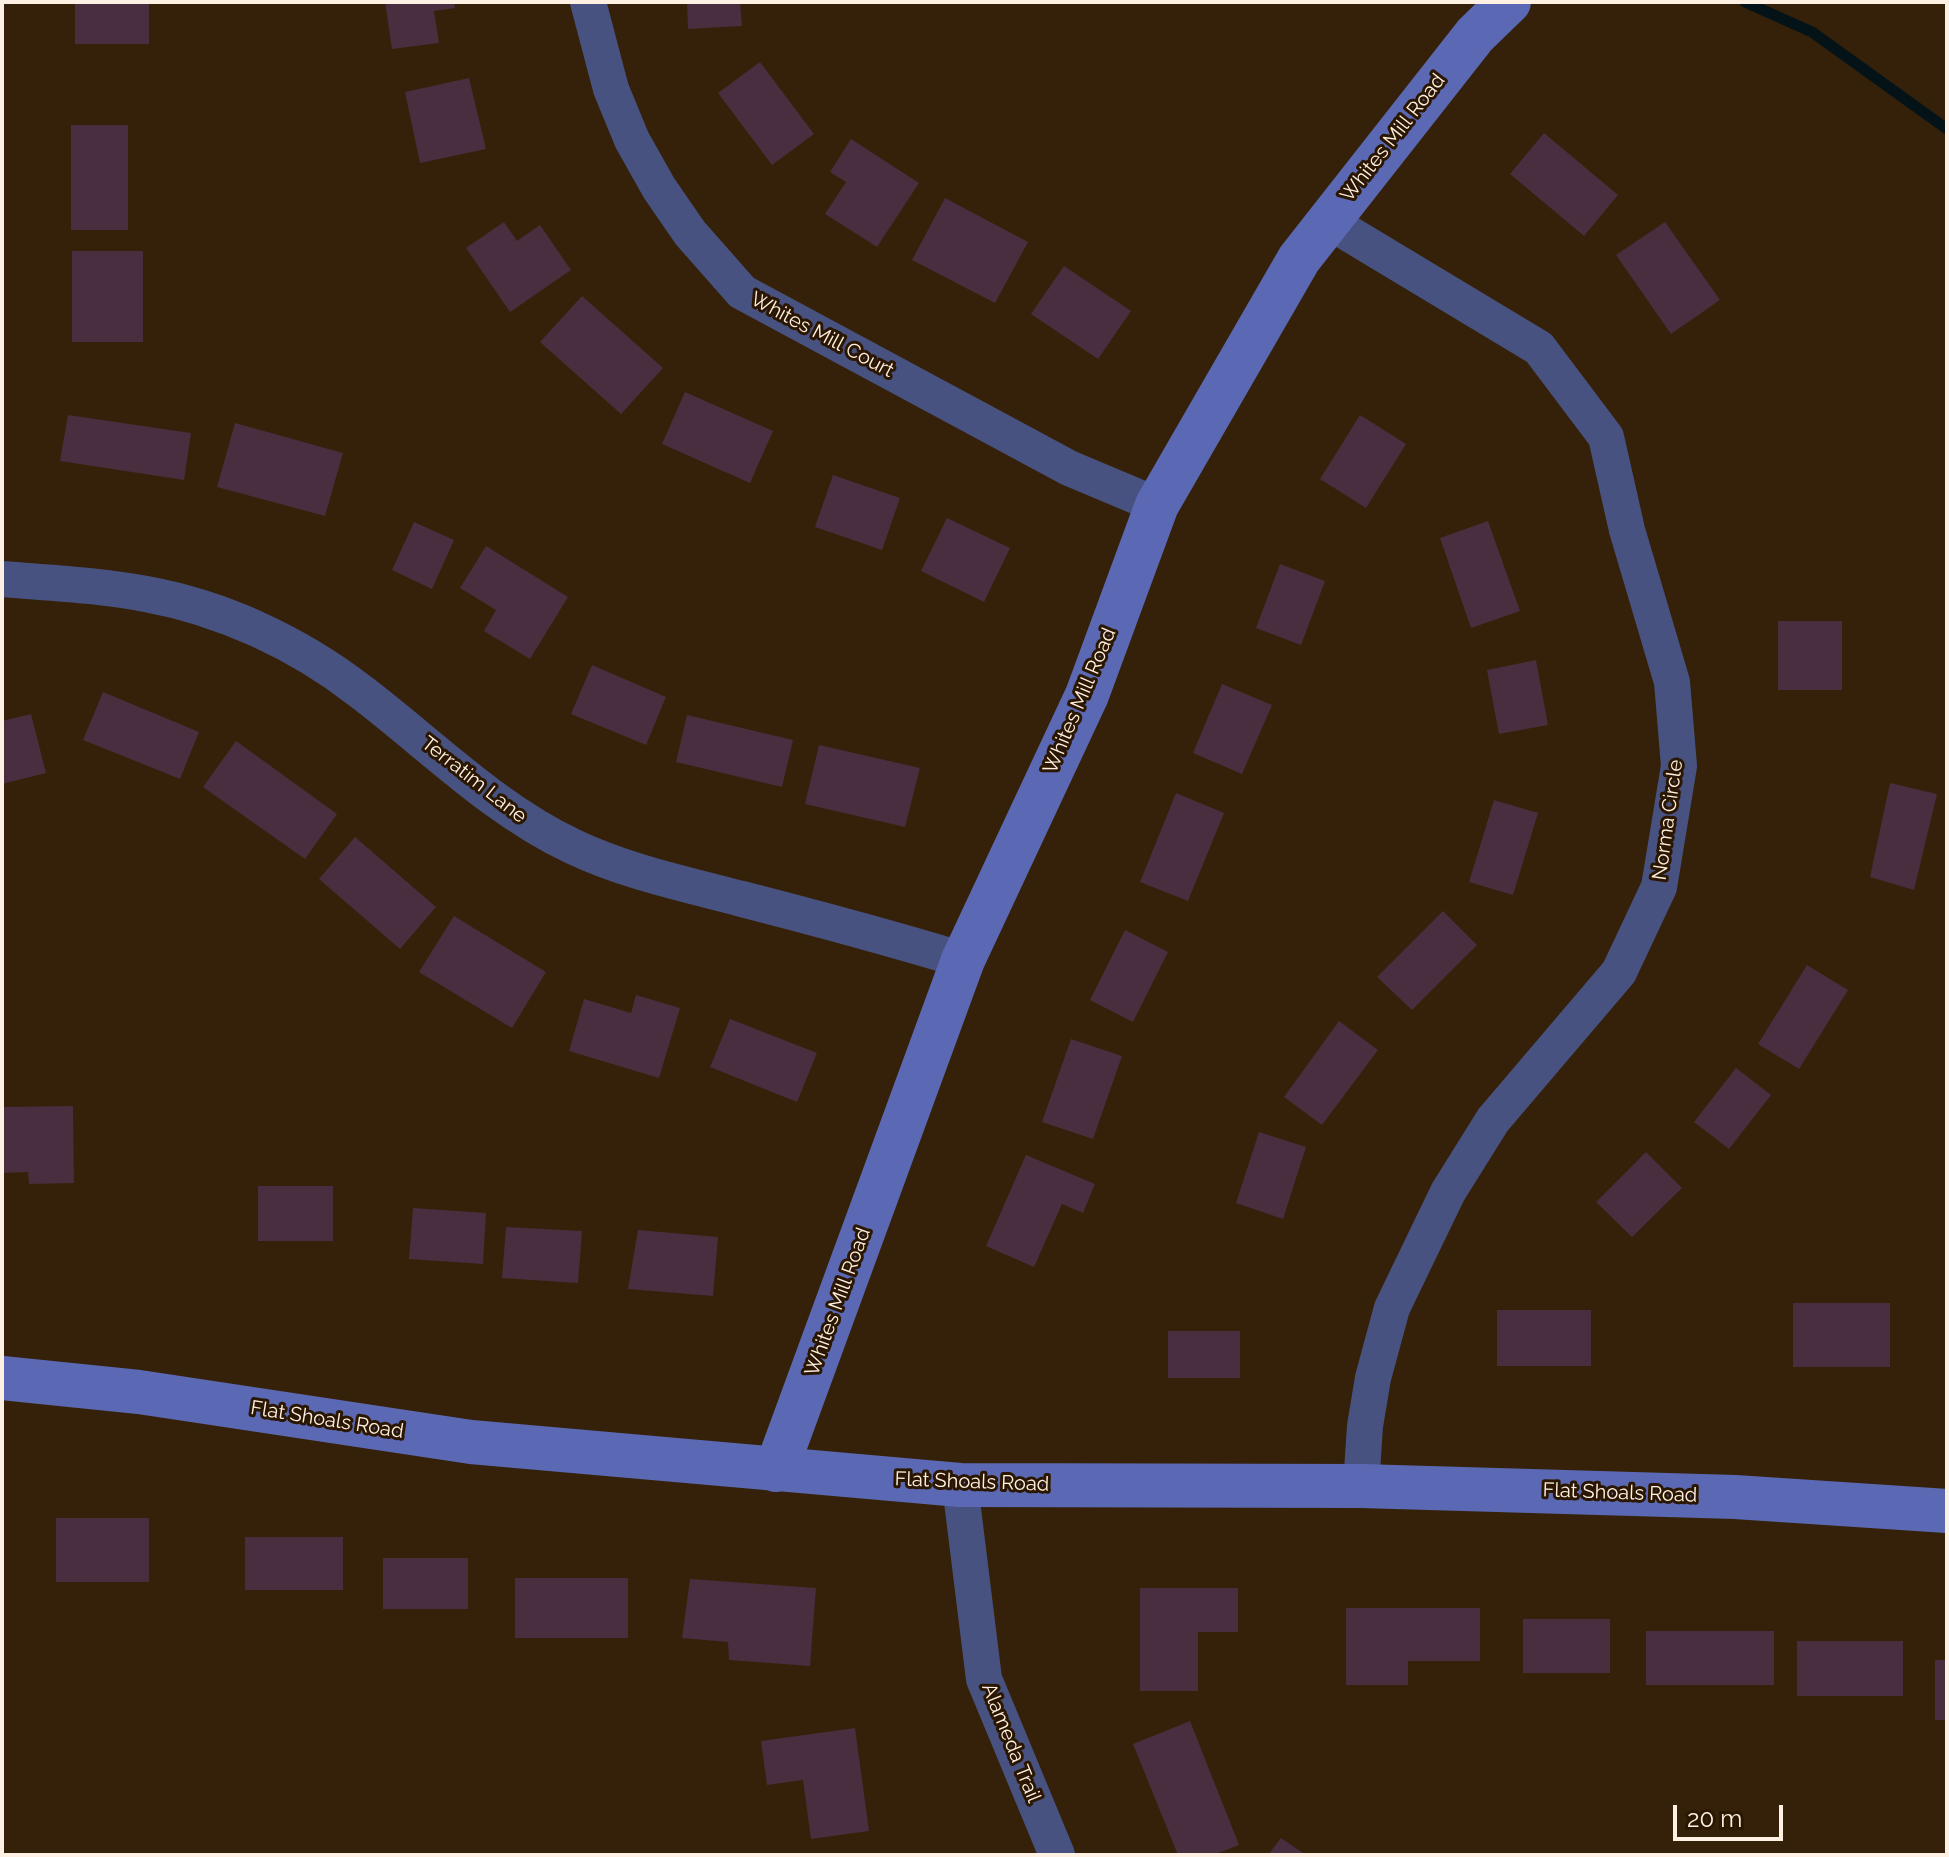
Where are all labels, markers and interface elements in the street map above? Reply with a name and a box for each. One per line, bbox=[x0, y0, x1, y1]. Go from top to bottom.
street label: Whites Mill Road bbox=[1336, 69, 1450, 207]
street label: Whites Mill Court bbox=[746, 287, 898, 383]
street label: Whites Mill Road bbox=[1039, 625, 1121, 777]
street label: Terratim Lane bbox=[417, 731, 531, 829]
street label: Norma Circle bbox=[1648, 758, 1688, 882]
street label: Whites Mill Road bbox=[800, 1225, 876, 1379]
street label: Flat Shoals Road bbox=[249, 1396, 405, 1444]
street label: Flat Shoals Road bbox=[894, 1467, 1050, 1497]
street label: Flat Shoals Road bbox=[1542, 1478, 1698, 1508]
street label: Alameda Trail bbox=[976, 1680, 1046, 1806]
scale bar bbox=[1677, 1789, 1787, 1839]
text: 20 m bbox=[1687, 1804, 1742, 1833]

